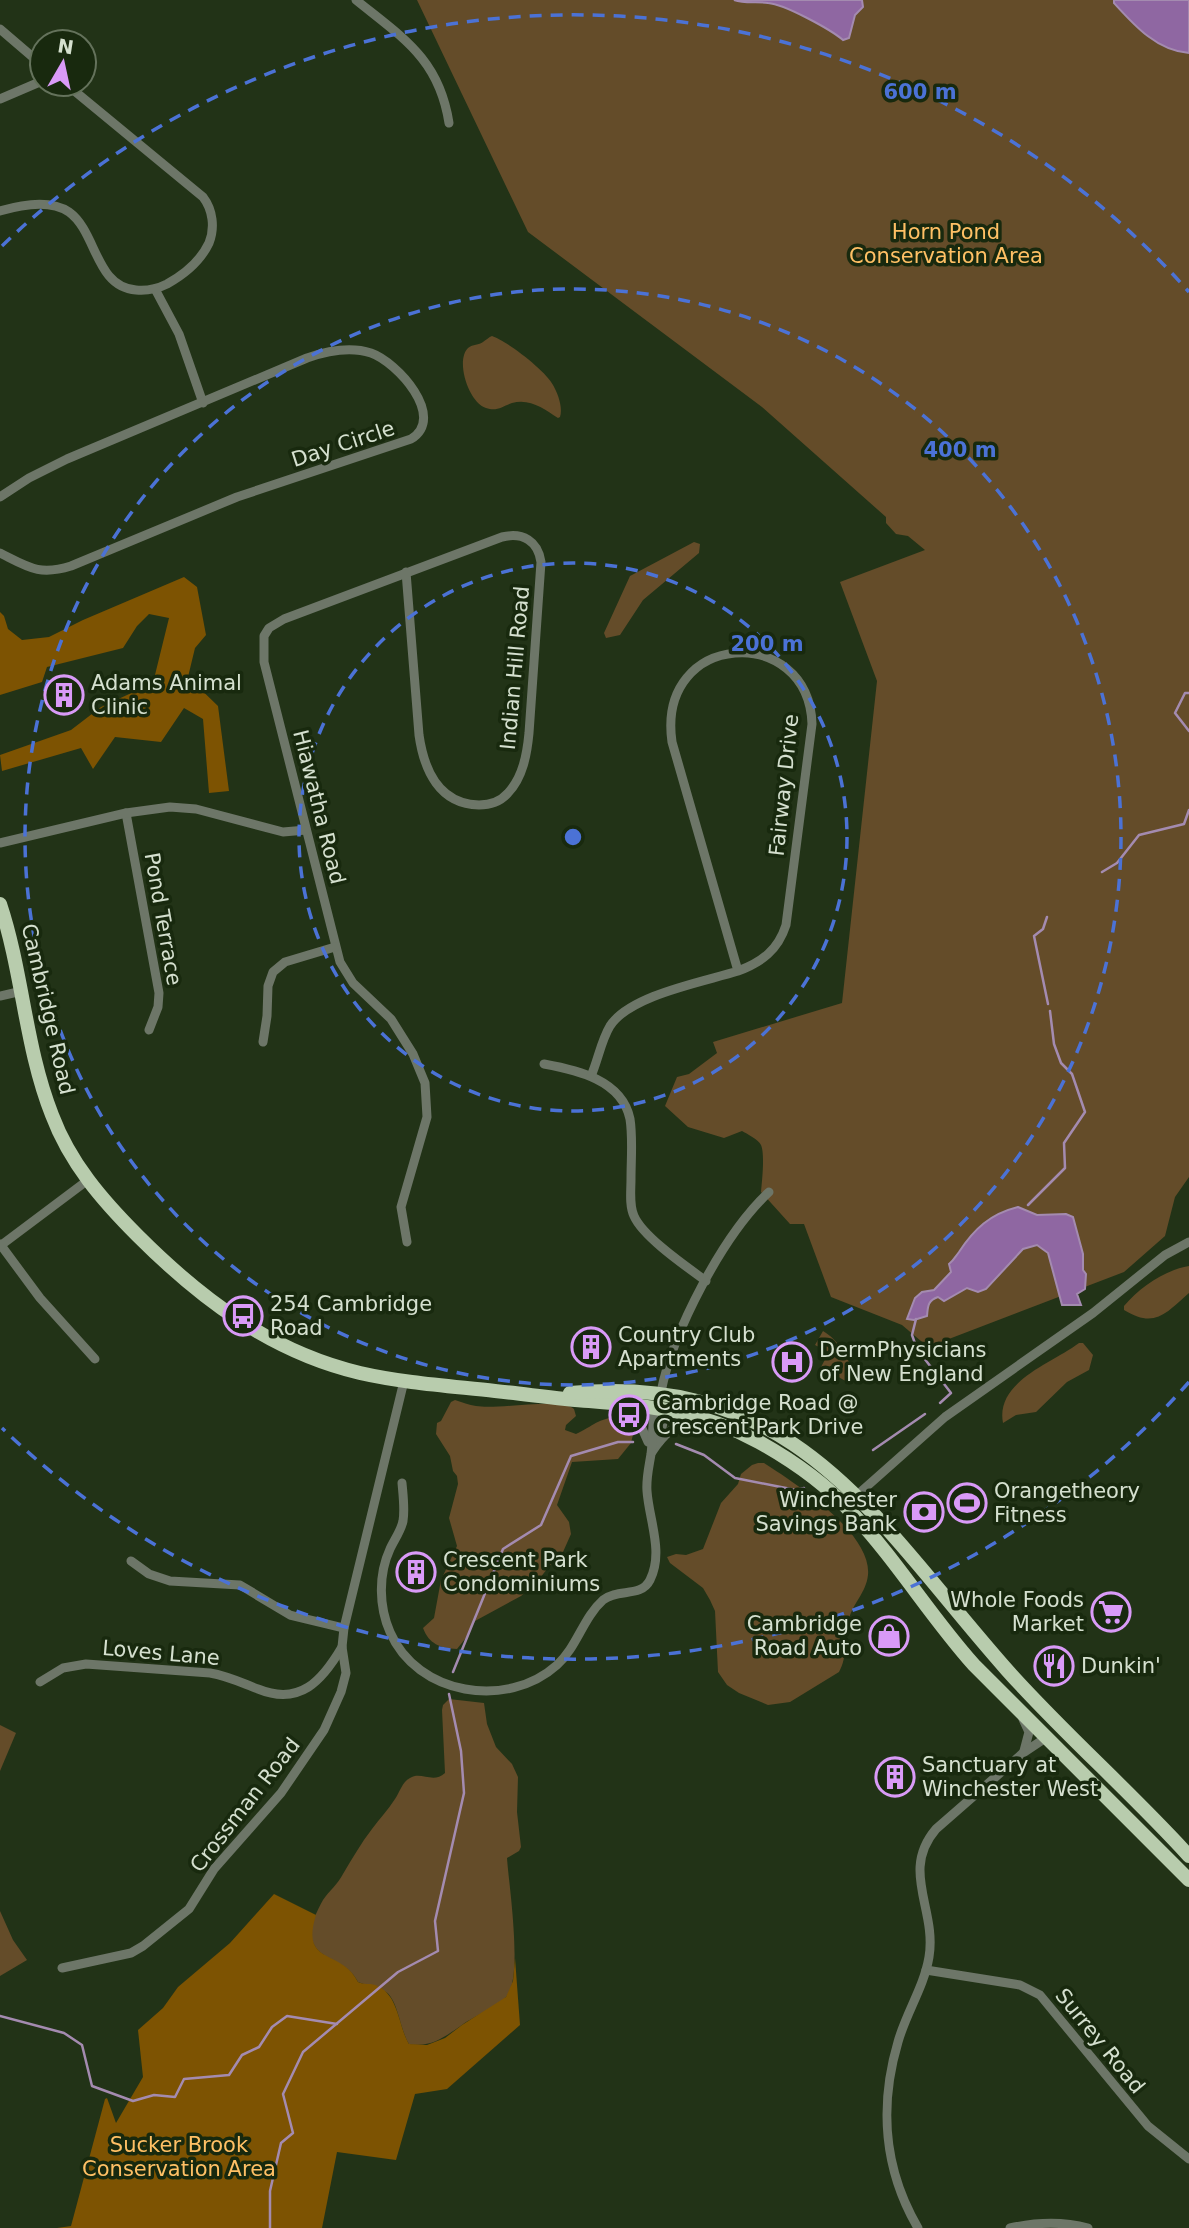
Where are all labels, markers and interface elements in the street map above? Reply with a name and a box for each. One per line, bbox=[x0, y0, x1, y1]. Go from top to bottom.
north arrow bbox=[28, 28, 98, 98]
text: N bbox=[56, 34, 75, 58]
text: 600 m bbox=[883, 80, 957, 104]
park label: Horn Pond Conservation Area bbox=[849, 220, 1043, 268]
street label: Day Circle bbox=[288, 416, 398, 472]
text: 400 m bbox=[923, 438, 997, 462]
street label: Indian Hill Road bbox=[496, 585, 534, 751]
text: 200 m bbox=[730, 632, 804, 656]
place label: Adams Animal Clinic bbox=[91, 671, 242, 719]
building icon: Adams Animal Clinic bbox=[43, 674, 85, 716]
street label: Fairway Drive bbox=[765, 713, 803, 857]
street label: Hiawatha Road bbox=[288, 727, 350, 887]
centre of rings bbox=[561, 825, 585, 849]
street label: Pond Terrace bbox=[140, 851, 186, 987]
street label: Cambridge Road bbox=[17, 921, 79, 1097]
place label: 254 Cambridge Road bbox=[270, 1292, 432, 1340]
bus stop icon: 254 Cambridge Road bbox=[222, 1295, 264, 1337]
place label: Country Club Apartments bbox=[618, 1323, 755, 1371]
building icon: Country Club Apartments bbox=[570, 1326, 612, 1368]
place label: DermPhysicians of New England bbox=[819, 1338, 987, 1386]
hospital icon: DermPhysicians of New England bbox=[771, 1341, 813, 1383]
place label: Cambridge Road @ Crescent Park Drive bbox=[656, 1391, 863, 1439]
bus stop icon: Cambridge Road @ Crescent Park Drive bbox=[608, 1394, 650, 1436]
place label: Orangetheory Fitness bbox=[994, 1479, 1140, 1527]
sports icon: Orangetheory Fitness bbox=[946, 1482, 988, 1524]
place label: Winchester Savings Bank bbox=[756, 1488, 898, 1536]
bank icon: Winchester Savings Bank bbox=[903, 1491, 945, 1533]
place label: Crescent Park Condominiums bbox=[443, 1548, 600, 1596]
building icon: Crescent Park Condominiums bbox=[395, 1551, 437, 1593]
place label: Whole Foods Market bbox=[950, 1588, 1084, 1636]
supermarket icon: Whole Foods Market bbox=[1090, 1591, 1132, 1633]
place label: Cambridge Road Auto bbox=[747, 1612, 862, 1660]
shop icon: Cambridge Road Auto bbox=[868, 1615, 910, 1657]
street label: Loves Lane bbox=[101, 1636, 221, 1670]
restaurant icon: Dunkin' bbox=[1033, 1645, 1075, 1687]
place label: Dunkin' bbox=[1081, 1654, 1161, 1678]
street label: Crossman Road bbox=[185, 1733, 305, 1877]
place label: Sanctuary at Winchester West bbox=[922, 1753, 1098, 1801]
building icon: Sanctuary at Winchester West bbox=[874, 1756, 916, 1798]
street label: Surrey Road bbox=[1050, 1984, 1150, 2098]
park label: Sucker Brook Conservation Area bbox=[82, 2133, 276, 2181]

